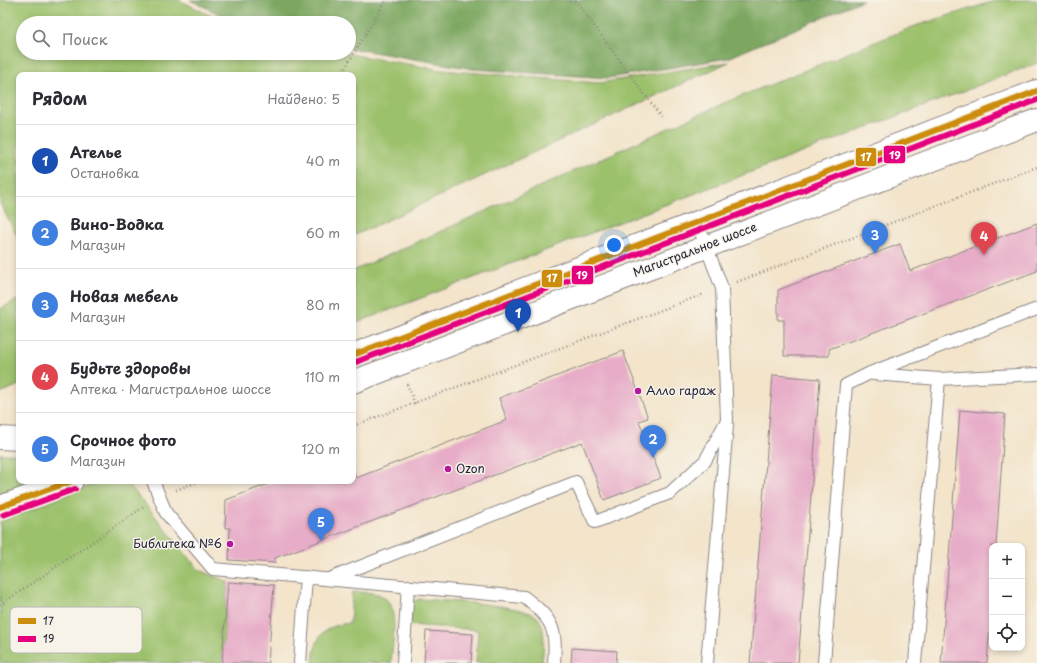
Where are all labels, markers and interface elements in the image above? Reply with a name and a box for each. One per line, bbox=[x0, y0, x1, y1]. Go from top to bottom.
search box bbox=[16, 16, 356, 60]
icon: search bbox=[30, 27, 52, 49]
text: Поиск bbox=[62, 27, 108, 50]
text: Рядом bbox=[32, 85, 87, 111]
text: Найдено: 5 bbox=[268, 89, 340, 108]
text: Ателье bbox=[70, 140, 122, 163]
line badge: 19 bbox=[883, 145, 906, 164]
text: 19 bbox=[889, 146, 901, 163]
line badge: 17 bbox=[855, 147, 877, 167]
text: 17 bbox=[860, 148, 872, 165]
text: 1 bbox=[42, 151, 48, 170]
text: 40 m bbox=[306, 151, 340, 170]
text: Остановка bbox=[70, 163, 139, 182]
text: Вино-Водка bbox=[70, 212, 164, 235]
street label: Магистральное шоссе bbox=[630, 217, 759, 281]
pin: 3 bbox=[862, 221, 888, 254]
pin: 4 bbox=[971, 222, 997, 255]
text: 2 bbox=[40, 223, 50, 242]
text: 60 m bbox=[306, 223, 340, 242]
text: Магазин bbox=[70, 235, 126, 254]
your location bbox=[604, 235, 624, 255]
line badge: 19 bbox=[571, 265, 594, 285]
text: 19 bbox=[576, 266, 588, 283]
line badge: 17 bbox=[541, 269, 563, 288]
text: 17 bbox=[546, 269, 558, 286]
text: Новая мебель bbox=[70, 284, 178, 307]
text: 3 bbox=[41, 295, 49, 314]
text: 80 m bbox=[306, 295, 340, 314]
pin: 1 bbox=[505, 299, 531, 332]
text: Магазин bbox=[70, 307, 126, 326]
text: Будьте здоровы bbox=[70, 356, 191, 379]
text: 4 bbox=[41, 367, 49, 386]
text: 110 m bbox=[305, 367, 340, 386]
text: Аптека · Магистральное шоссе bbox=[70, 379, 271, 398]
place label: Алло гараж bbox=[646, 381, 716, 399]
marker: Алло гараж bbox=[633, 386, 643, 396]
pin: 2 bbox=[640, 425, 666, 458]
text: Срочное фото bbox=[70, 428, 176, 451]
text: 5 bbox=[41, 439, 49, 458]
text: 120 m bbox=[301, 439, 340, 458]
text: Магазин bbox=[70, 451, 126, 470]
place label: Ozon bbox=[456, 459, 485, 477]
marker: Ozon bbox=[443, 464, 453, 474]
pin: 5 bbox=[308, 508, 334, 541]
place label: Библитека №6 bbox=[133, 534, 222, 552]
marker: Библитека №6 bbox=[225, 539, 235, 549]
map controls bbox=[989, 543, 1025, 651]
button: + bbox=[989, 543, 1025, 579]
button: − bbox=[989, 579, 1025, 615]
legend bbox=[10, 607, 142, 653]
text: 17 bbox=[43, 612, 54, 629]
button: locate bbox=[989, 615, 1025, 651]
text: 19 bbox=[43, 630, 54, 647]

